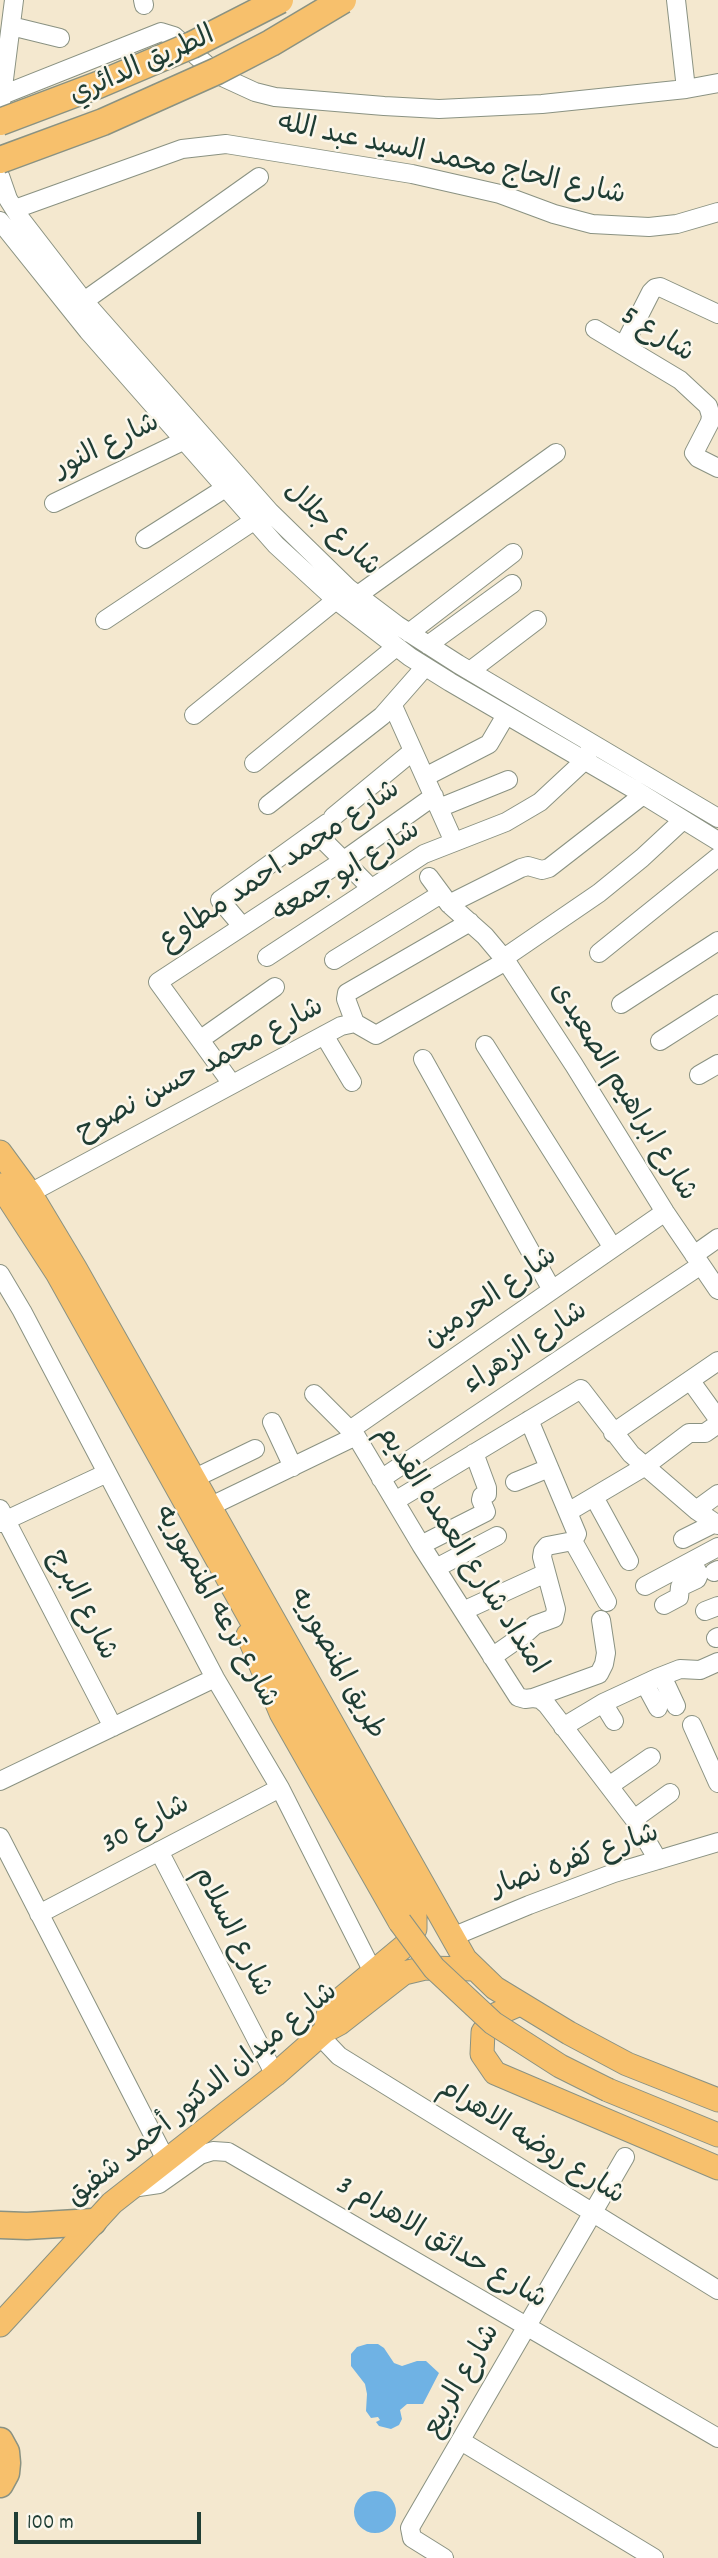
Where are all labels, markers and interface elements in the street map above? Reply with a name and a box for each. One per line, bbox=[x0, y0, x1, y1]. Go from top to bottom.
street label: الطريق الدائري bbox=[65, 21, 221, 115]
street label: شارع الحاج محمد السيد عبد الله bbox=[274, 109, 628, 215]
street label: شارع 5 bbox=[613, 302, 699, 372]
street label: شارع النور bbox=[50, 408, 166, 488]
street label: شارع جلال bbox=[274, 476, 386, 586]
street label: شارع محمد احمد مطاوع bbox=[154, 775, 408, 961]
street label: شارع ابو جمعه bbox=[268, 816, 428, 932]
street label: شارع ابراهيم الصعيدى bbox=[540, 977, 702, 1209]
street label: شارع محمد حسن نصوح bbox=[71, 992, 331, 1152]
street label: شارع الحرمين bbox=[419, 1242, 565, 1358]
street label: شارع الزهراء bbox=[458, 1296, 596, 1404]
street label: امتداد شارع العمده القديم bbox=[366, 1420, 552, 1682]
street label: شارع ترعه المنصوريه bbox=[144, 1501, 284, 1715]
street label: شارع البرج bbox=[38, 1545, 122, 1667]
street label: طريق المنصوريه bbox=[280, 1583, 390, 1747]
street label: شارع 30 bbox=[97, 1790, 197, 1864]
street label: شارع كفره نصار bbox=[488, 1819, 664, 1907]
street label: شارع السلام bbox=[183, 1862, 277, 2004]
street label: شارع ميدان الدكتور أحمد شفيق bbox=[62, 1977, 346, 2217]
street label: شارع روضه الاهرام bbox=[431, 2073, 629, 2215]
street label: شارع حدائق الاهرام 3 bbox=[329, 2171, 551, 2319]
street label: شارع الربيع bbox=[418, 2319, 510, 2445]
scale bar bbox=[18, 2498, 205, 2542]
text: 100 m bbox=[27, 2509, 74, 2539]

